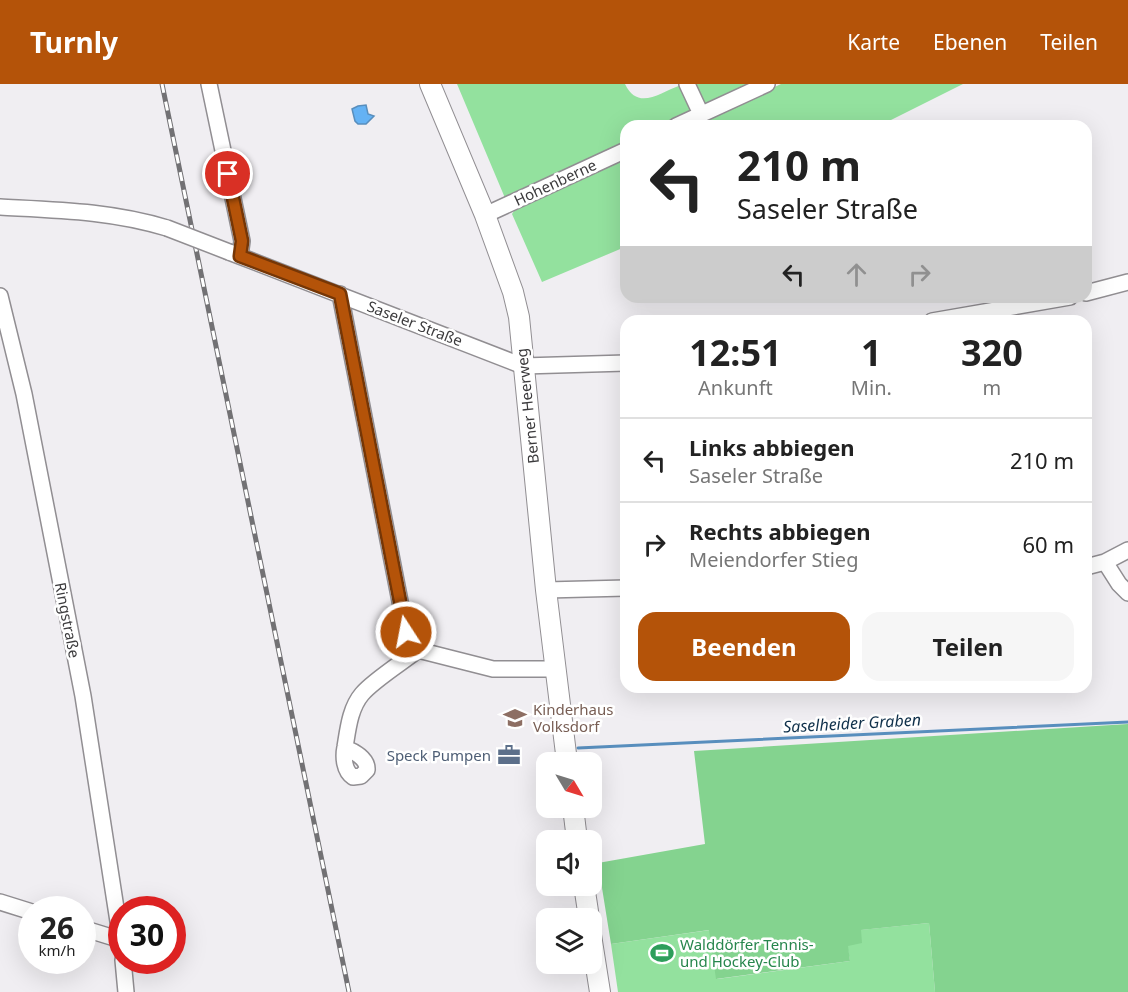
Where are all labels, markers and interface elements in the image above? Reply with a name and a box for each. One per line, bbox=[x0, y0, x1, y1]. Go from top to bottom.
text: Turnly bbox=[30, 23, 118, 61]
text: Karte bbox=[847, 28, 900, 56]
text: Ebenen bbox=[933, 28, 1007, 56]
text: Teilen bbox=[1040, 28, 1098, 56]
text: 210 m bbox=[737, 136, 861, 193]
icon: left bbox=[638, 144, 716, 222]
pin bbox=[202, 148, 253, 199]
street label: Hohenberne bbox=[511, 154, 599, 210]
icon: arrive bbox=[211, 157, 244, 190]
text: Saseler Straße bbox=[737, 190, 918, 227]
icon: left bbox=[777, 258, 810, 291]
icon: ahead bbox=[840, 258, 873, 291]
icon: right bbox=[903, 258, 936, 291]
street label: Saseler Straße bbox=[364, 296, 466, 350]
text: 12:51 bbox=[689, 328, 782, 377]
text: 1 bbox=[861, 328, 882, 377]
text: 320 bbox=[961, 328, 1023, 377]
street label: Berner Heerweg bbox=[511, 347, 543, 465]
text: Ankunft bbox=[698, 374, 773, 401]
text: Min. bbox=[851, 374, 892, 401]
text: m bbox=[983, 374, 1001, 401]
text: Links abbiegen bbox=[689, 432, 855, 462]
icon: left bbox=[638, 444, 671, 477]
text: 210 m bbox=[1010, 445, 1074, 475]
text: Saseler Straße bbox=[689, 462, 823, 489]
text: Rechts abbiegen bbox=[689, 516, 871, 546]
icon: right bbox=[638, 528, 671, 561]
text: 60 m bbox=[1023, 529, 1074, 559]
text: Meiendorfer Stieg bbox=[689, 546, 858, 573]
street label: Ringstraße bbox=[51, 581, 85, 659]
position arrow bbox=[374, 600, 438, 664]
button: Beenden bbox=[638, 612, 850, 681]
button: Teilen bbox=[862, 612, 1074, 681]
place label: Kinderhaus Volksdorf bbox=[533, 699, 613, 736]
school or university icon: Kinderhaus Volksdorf bbox=[502, 705, 528, 731]
water label: Saselheider Graben bbox=[783, 708, 921, 738]
office icon: Speck Pumpen bbox=[496, 742, 522, 768]
place label: Speck Pumpen bbox=[387, 745, 491, 765]
north arrow bbox=[536, 752, 602, 818]
map controls bbox=[536, 752, 602, 974]
button: sound bbox=[536, 830, 602, 896]
speed limit sign: 30 bbox=[108, 896, 186, 974]
text: 26 bbox=[40, 907, 74, 948]
button: layers bbox=[536, 908, 602, 974]
place label: Walddörfer Tennis- und Hockey-Club bbox=[680, 934, 814, 971]
text: km/h bbox=[39, 940, 75, 960]
sports icon: Walddörfer Tennis- und Hockey-Club bbox=[649, 940, 675, 966]

